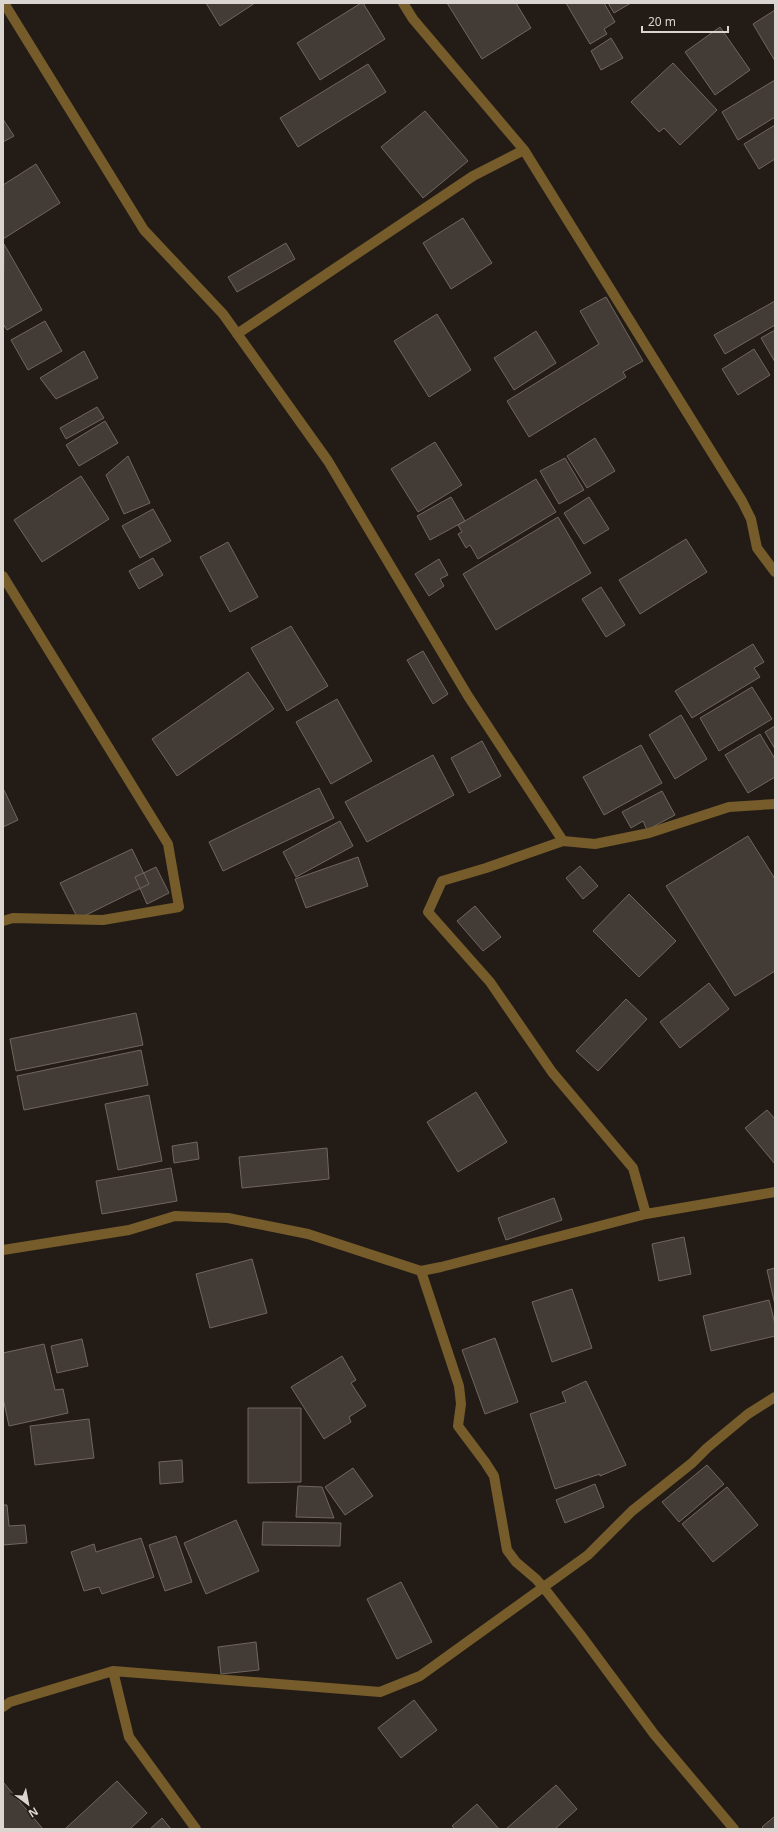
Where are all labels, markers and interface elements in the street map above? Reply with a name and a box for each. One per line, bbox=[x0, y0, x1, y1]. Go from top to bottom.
scale bar bbox=[642, 8, 728, 34]
text: 20 m bbox=[648, 13, 676, 30]
north arrow bbox=[8, 1784, 48, 1824]
text: N bbox=[26, 1804, 41, 1822]

